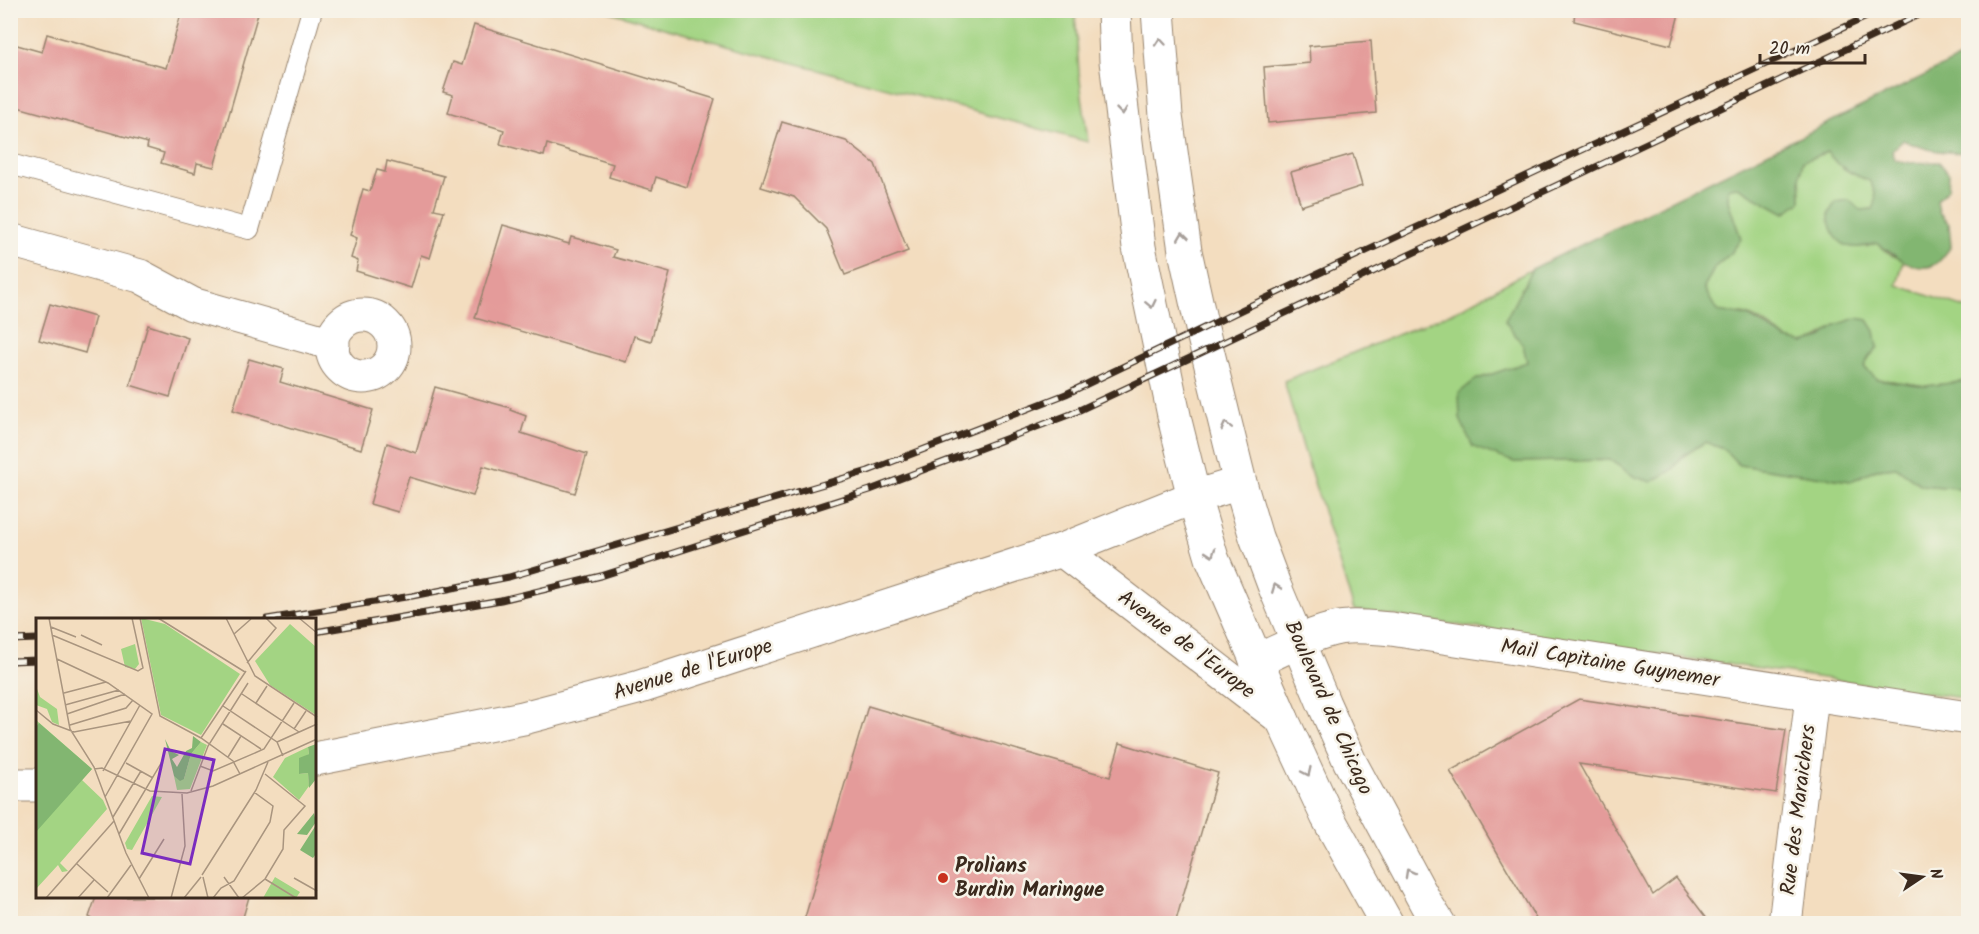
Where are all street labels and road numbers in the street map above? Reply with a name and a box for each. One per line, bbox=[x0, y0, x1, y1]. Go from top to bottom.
street label: Avenue de l'Europe bbox=[1110, 582, 1262, 708]
street label: Boulevard de Chicago bbox=[1275, 615, 1381, 801]
street label: Avenue de l'Europe bbox=[609, 630, 777, 710]
street label: Mail Capitaine Guynemer bbox=[1498, 630, 1723, 698]
street label: Rue des Maraichers bbox=[1772, 723, 1826, 897]

